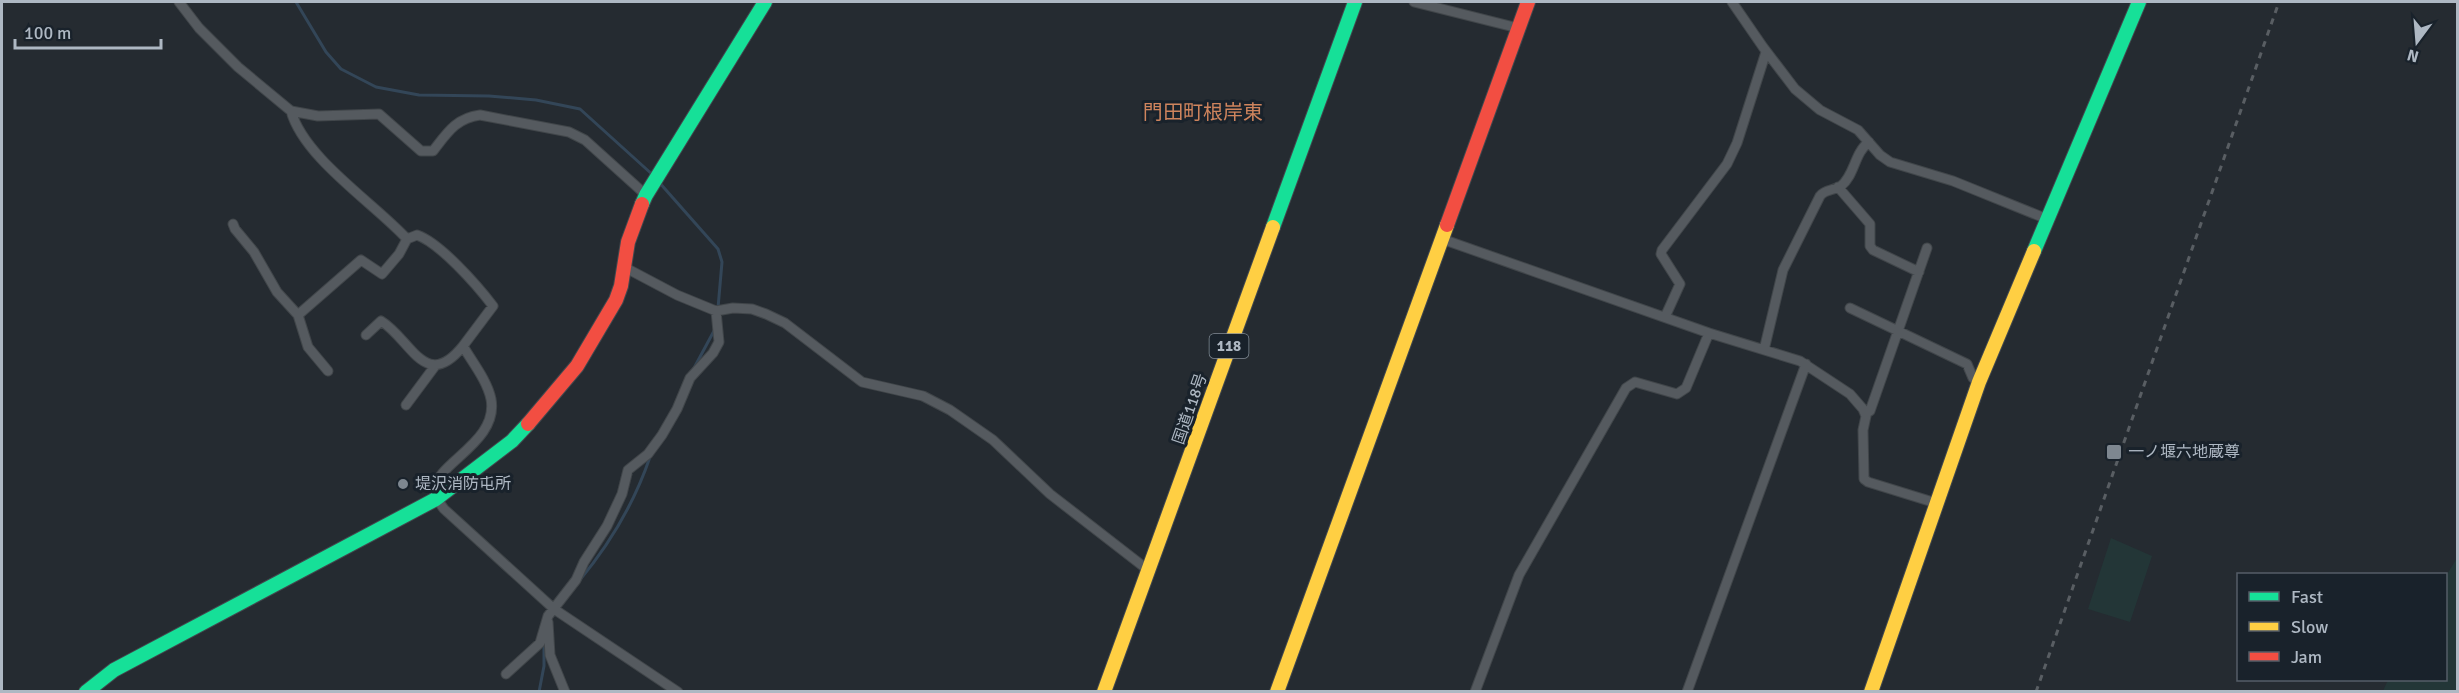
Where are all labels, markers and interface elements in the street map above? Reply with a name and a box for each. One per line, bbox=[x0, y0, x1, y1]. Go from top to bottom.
scale bar bbox=[15, 12, 160, 50]
north arrow bbox=[2387, 12, 2447, 72]
text: 100 m bbox=[24, 22, 71, 44]
text: N bbox=[2405, 44, 2421, 67]
district label: 門田町根岸東 bbox=[1143, 100, 1263, 125]
road number: 118 bbox=[1210, 334, 1248, 358]
street label: 国道118号 bbox=[1169, 371, 1211, 447]
place label: 一ノ堰六地蔵尊 bbox=[2128, 442, 2240, 462]
marker: 一ノ堰六地蔵尊 bbox=[2105, 443, 2123, 461]
place label: 堤沢消防屯所 bbox=[415, 474, 511, 494]
marker: 堤沢消防屯所 bbox=[396, 477, 410, 491]
legend bbox=[2237, 573, 2447, 681]
text: Fast bbox=[2291, 586, 2323, 608]
text: Slow bbox=[2291, 616, 2328, 638]
text: Jam bbox=[2291, 646, 2322, 668]

